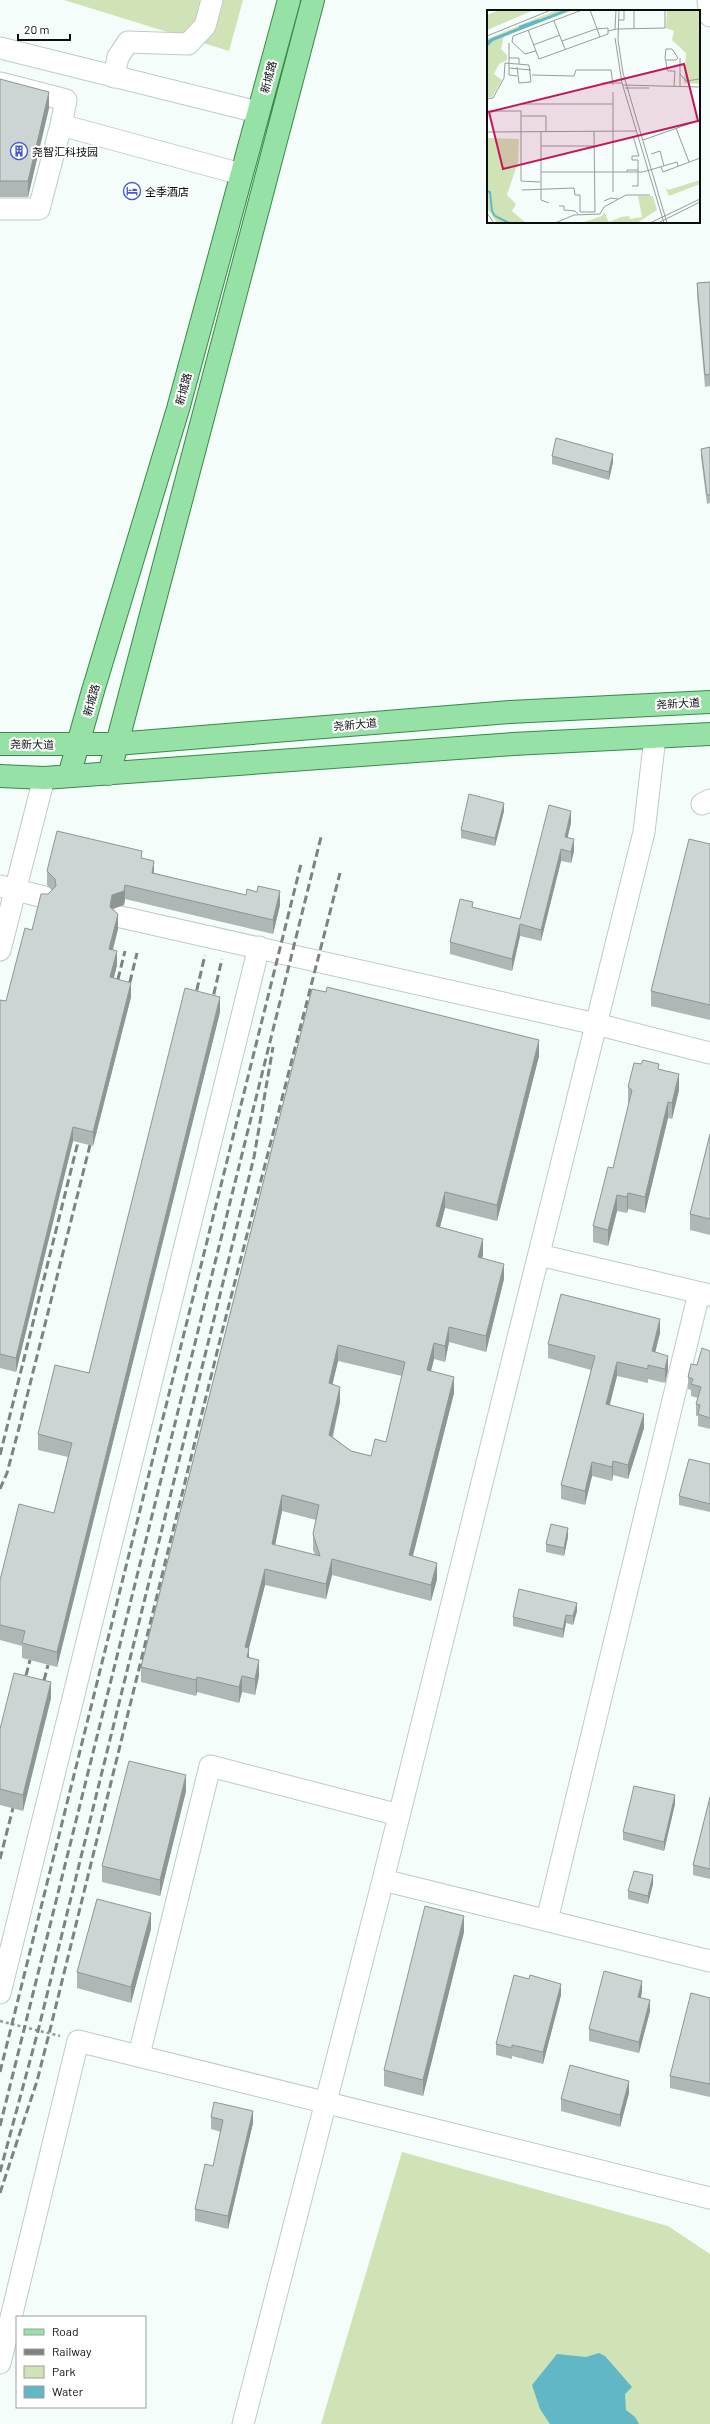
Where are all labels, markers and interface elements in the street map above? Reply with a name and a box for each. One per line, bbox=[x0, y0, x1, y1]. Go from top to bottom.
inset map bbox=[487, 10, 700, 223]
scale bar bbox=[18, 16, 70, 42]
text: 20 m bbox=[24, 22, 50, 36]
street label: 新城路 bbox=[257, 59, 279, 95]
building icon: 尧智汇科技园 bbox=[9, 141, 29, 161]
place label: 尧智汇科技园 bbox=[32, 145, 98, 158]
hotel icon: 全季酒店 bbox=[122, 181, 142, 201]
place label: 全季酒店 bbox=[145, 185, 189, 198]
street label: 新城路 bbox=[172, 371, 194, 407]
street label: 新城路 bbox=[80, 682, 102, 718]
street label: 尧新大道 bbox=[656, 695, 700, 711]
street label: 尧新大道 bbox=[333, 716, 377, 732]
street label: 尧新大道 bbox=[10, 737, 54, 751]
legend bbox=[16, 2316, 146, 2408]
text: Road bbox=[52, 2324, 79, 2338]
text: Railway bbox=[52, 2344, 92, 2358]
text: Park bbox=[52, 2364, 76, 2378]
text: Water bbox=[52, 2384, 84, 2398]

